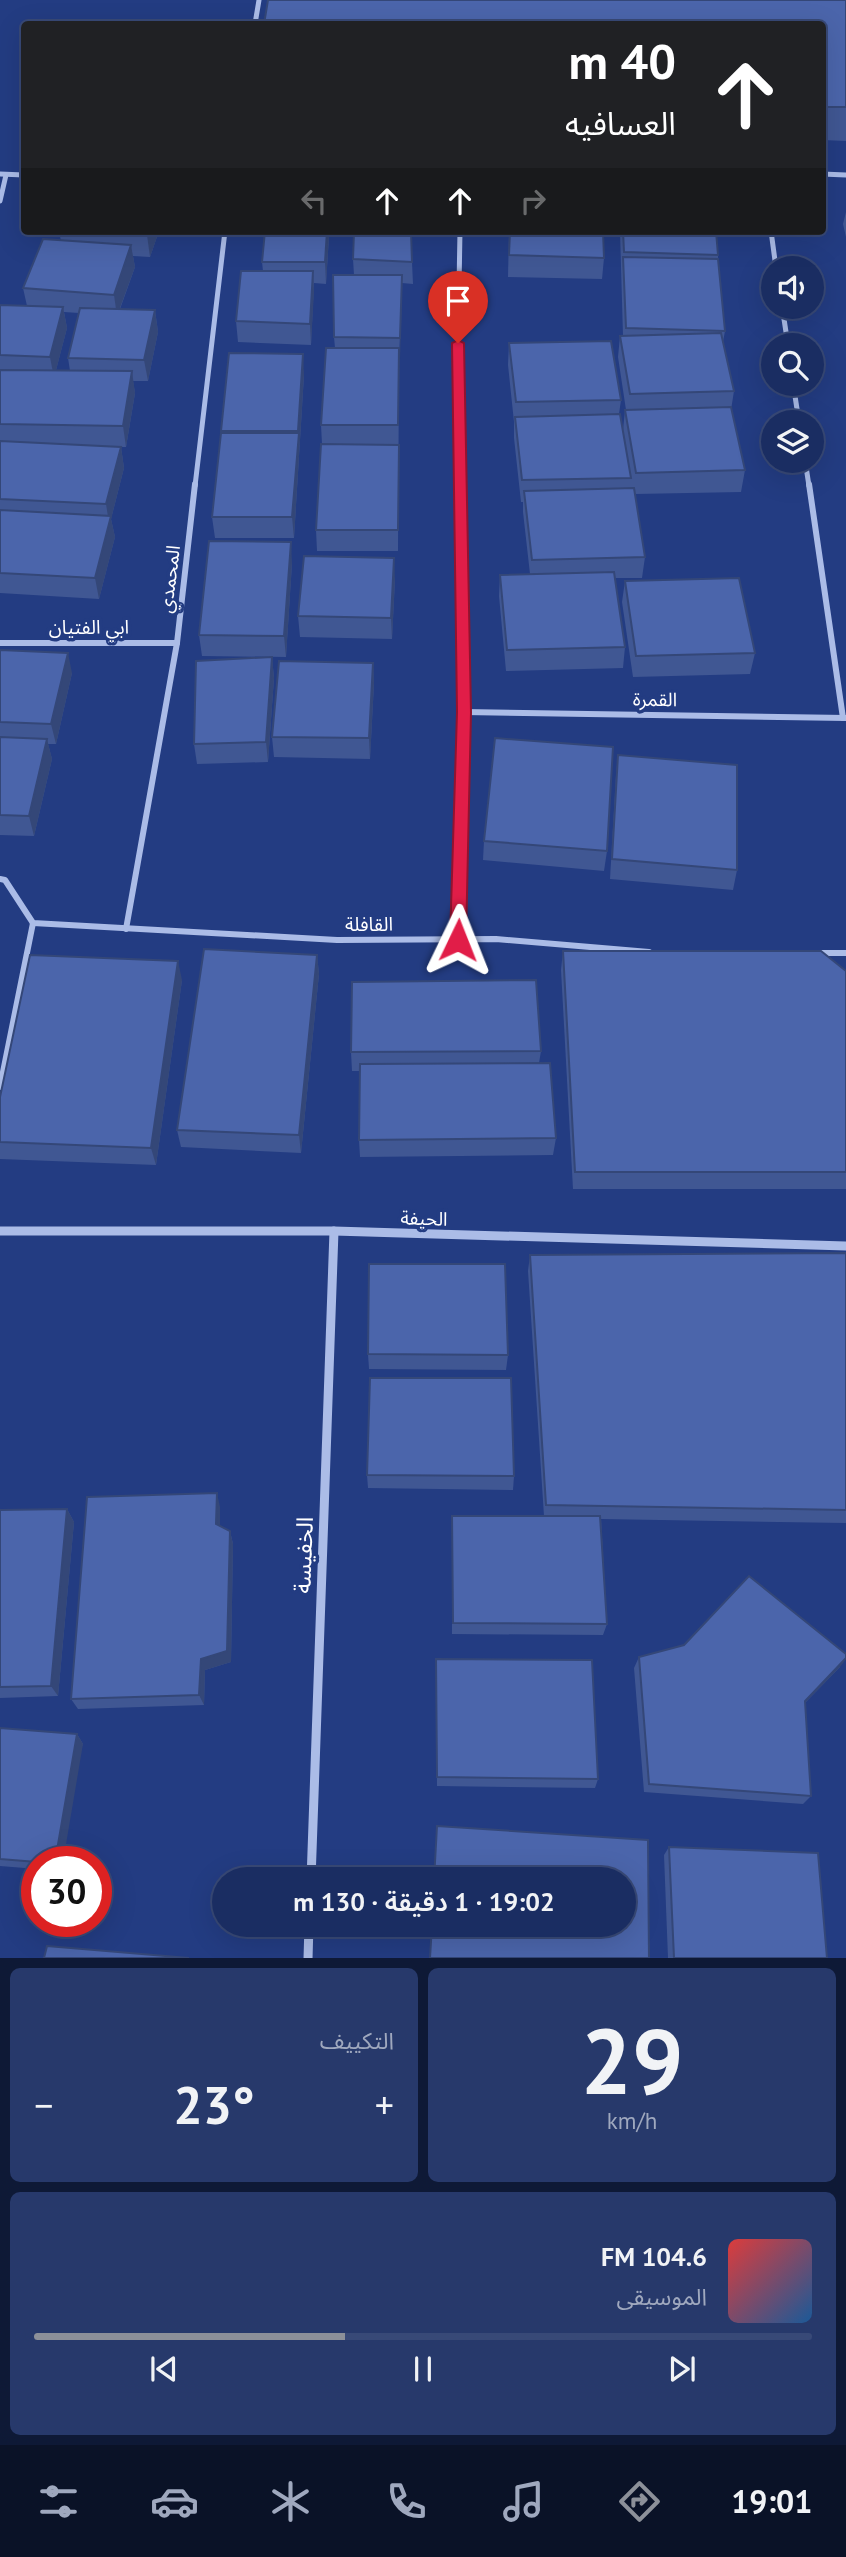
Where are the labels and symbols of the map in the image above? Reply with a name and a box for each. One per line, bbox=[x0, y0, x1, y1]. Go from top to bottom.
pin bbox=[428, 271, 488, 343]
street label: المحمدي bbox=[153, 544, 188, 615]
street label: ابي الفتيان bbox=[49, 615, 129, 642]
street label: القمرة bbox=[633, 687, 677, 711]
position arrow bbox=[421, 903, 495, 977]
street label: القافلة bbox=[345, 912, 393, 936]
street label: الحيفة bbox=[400, 1205, 448, 1231]
street label: الخفيسة bbox=[287, 1516, 319, 1594]
speed limit sign: 30 bbox=[21, 1846, 112, 1937]

